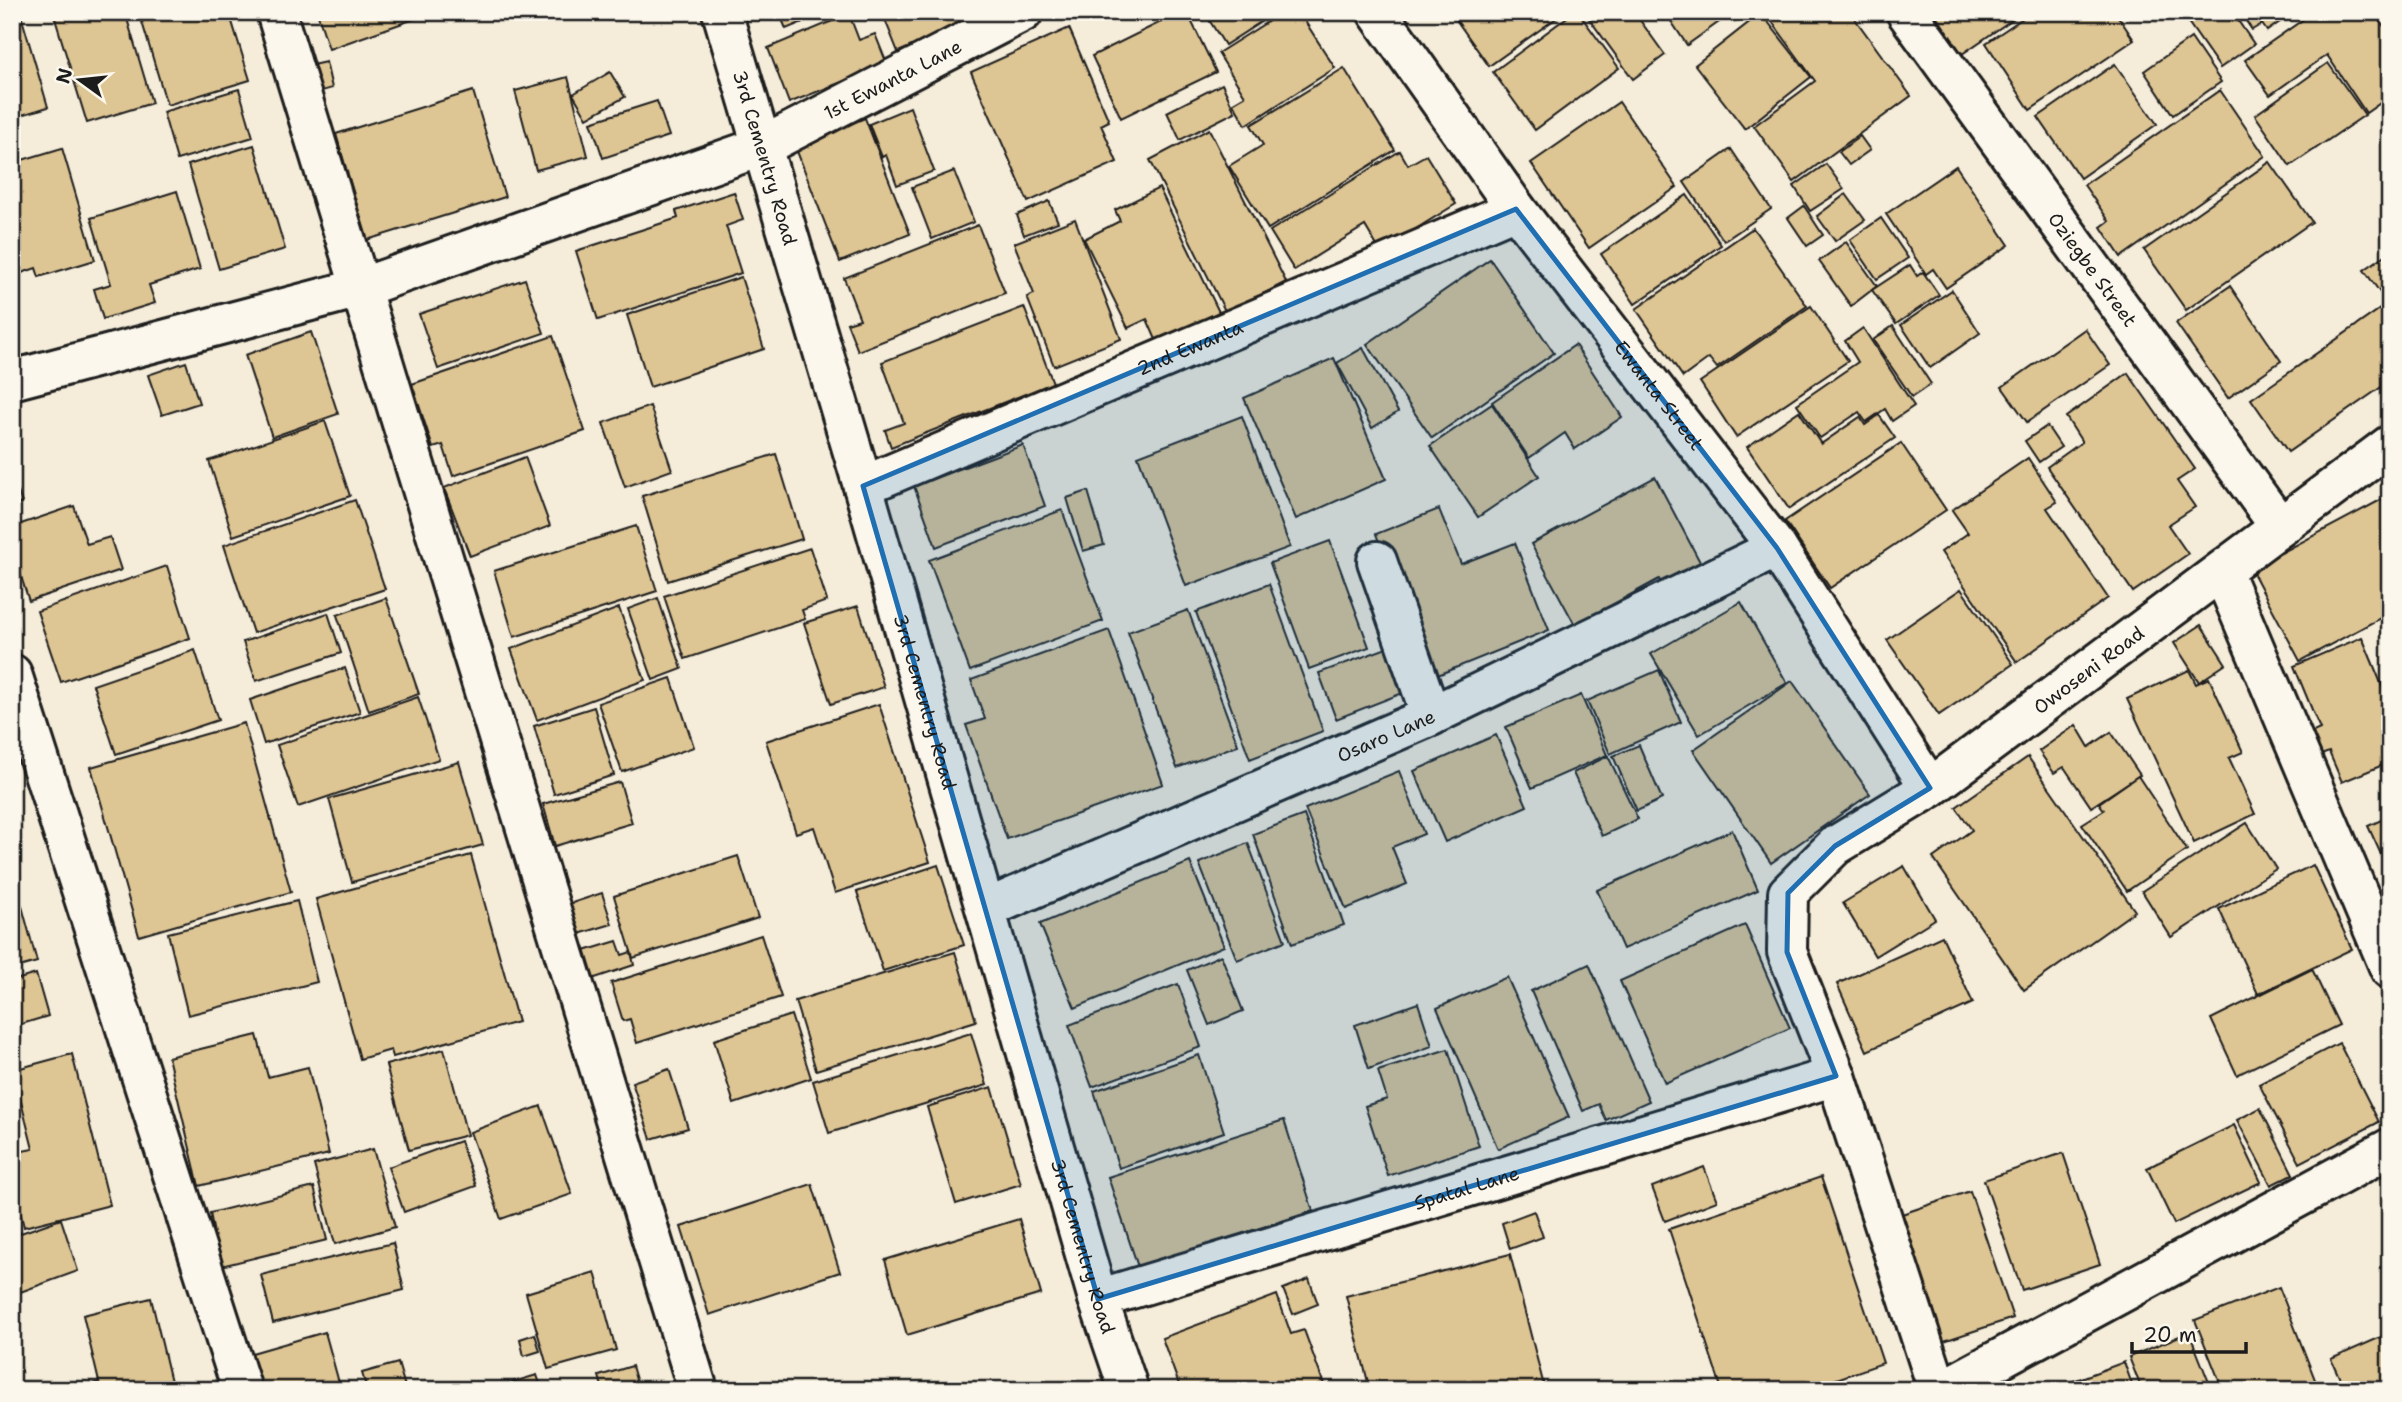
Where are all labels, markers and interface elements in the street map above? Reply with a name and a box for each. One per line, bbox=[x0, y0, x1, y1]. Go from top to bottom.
street label: 1st Ewanta Lane bbox=[819, 33, 966, 125]
north arrow bbox=[46, 46, 116, 116]
text: N bbox=[50, 65, 78, 86]
street label: 3rd Cementry Road bbox=[727, 67, 803, 248]
street label: Oziegbe Street bbox=[2043, 207, 2143, 332]
street label: 2nd Ewanta bbox=[1133, 314, 1247, 381]
street label: Ewanta Street bbox=[1609, 335, 1710, 455]
street label: 3rd Cementry Road bbox=[888, 611, 963, 792]
street label: Owoseni Road bbox=[2028, 620, 2149, 719]
street label: Osaro Lane bbox=[1333, 703, 1439, 768]
street label: 3rd Cementry Road bbox=[1046, 1156, 1121, 1337]
street label: Spatal Lane bbox=[1411, 1160, 1522, 1215]
scale bar bbox=[2132, 1311, 2246, 1355]
text: 20 m bbox=[2143, 1321, 2197, 1349]

